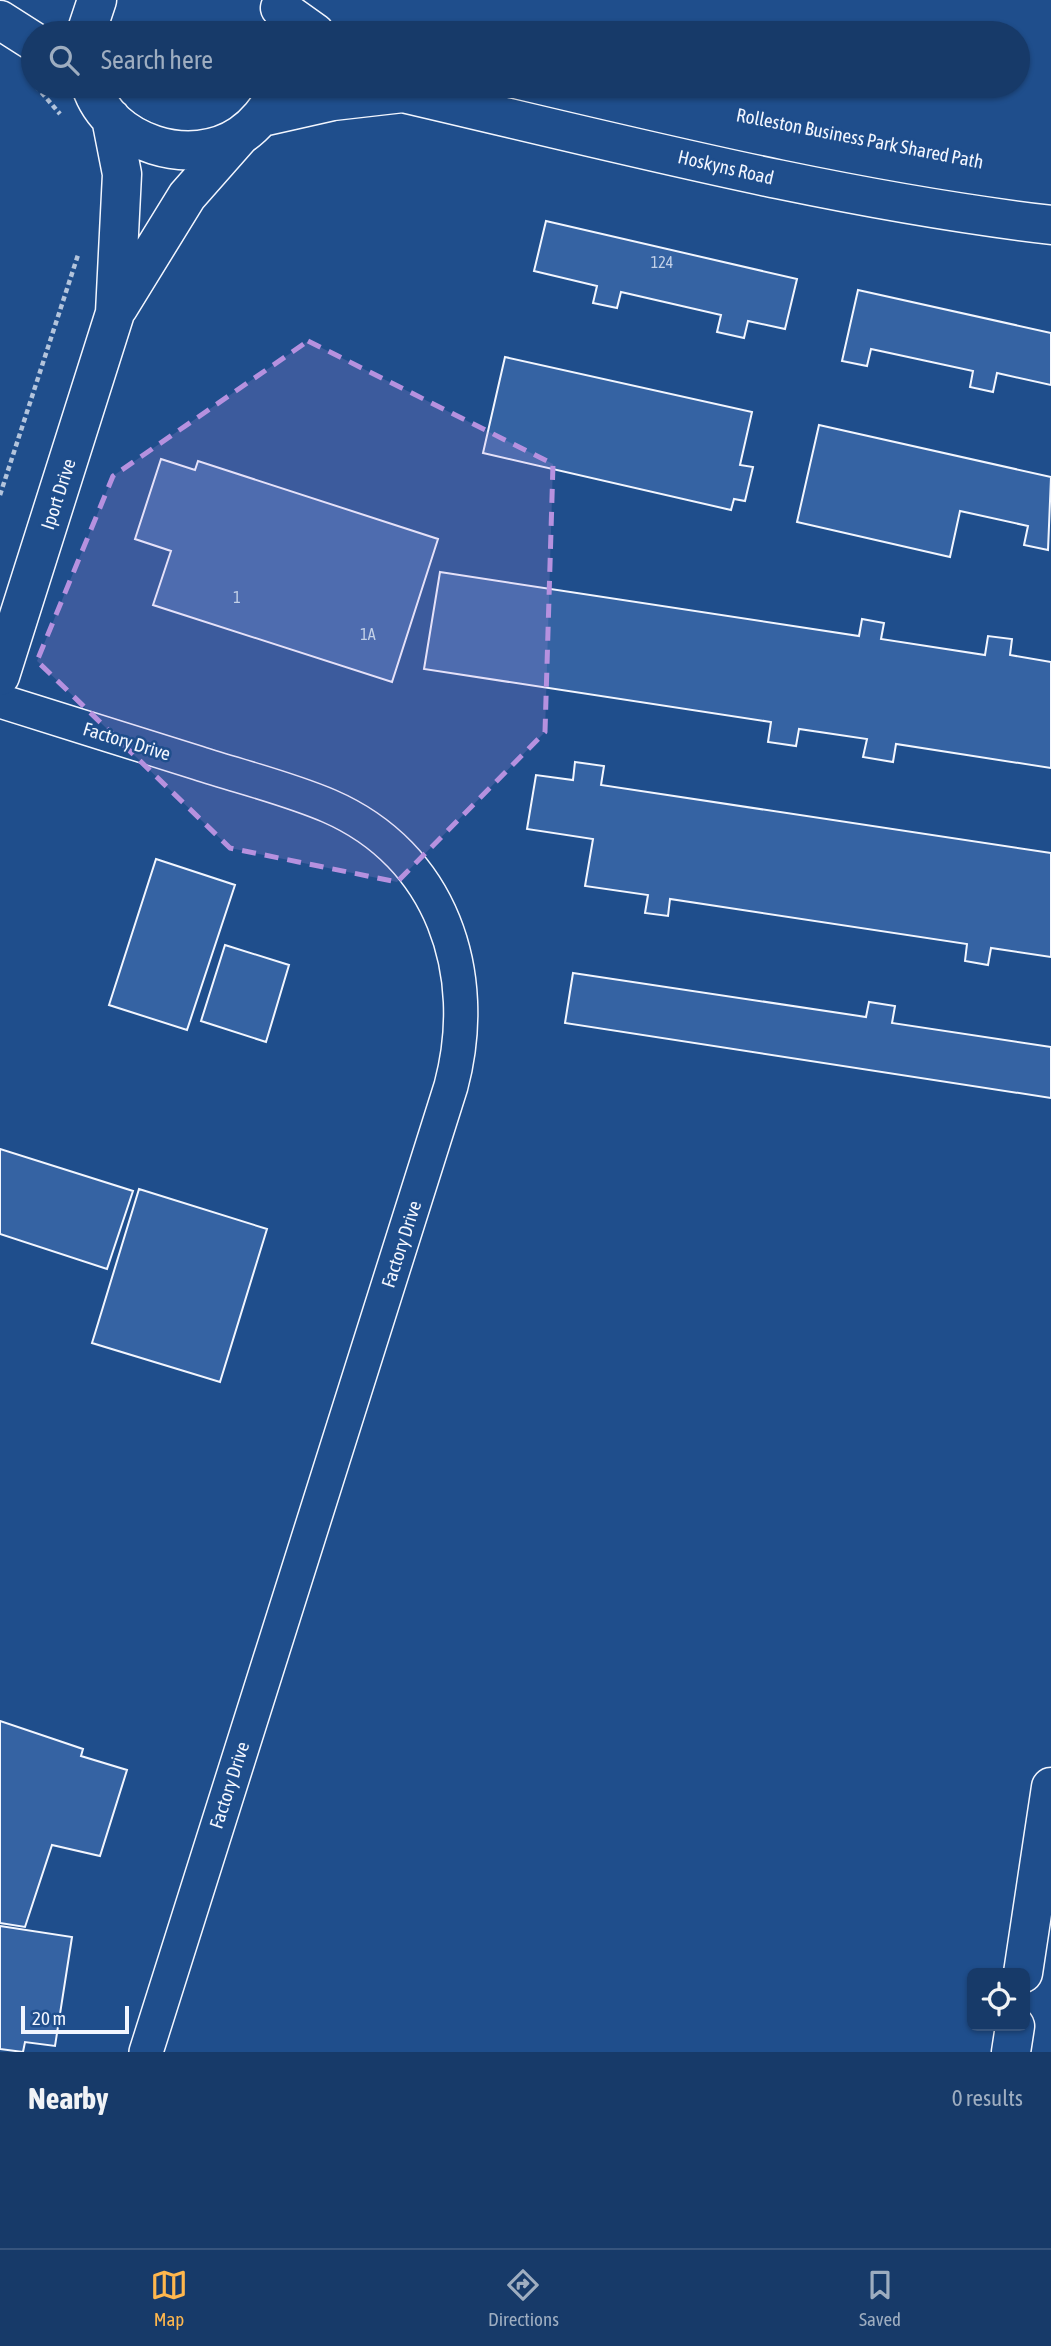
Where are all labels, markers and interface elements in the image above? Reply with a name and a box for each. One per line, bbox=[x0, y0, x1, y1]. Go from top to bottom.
search box bbox=[21, 21, 1030, 98]
icon: search bbox=[45, 41, 83, 79]
text: Search here bbox=[101, 45, 213, 75]
street label: Rolleston Business Park Shared Path bbox=[735, 103, 985, 173]
street label: Hoskyns Road bbox=[676, 145, 776, 189]
house number: 124 bbox=[651, 253, 673, 271]
street label: Iport Drive bbox=[36, 456, 80, 532]
house number: 1 bbox=[233, 588, 241, 606]
house number: 1A bbox=[360, 625, 376, 643]
street label: Factory Drive bbox=[81, 717, 173, 765]
street label: Factory Drive bbox=[377, 1198, 425, 1290]
street label: Factory Drive bbox=[205, 1739, 253, 1831]
map controls bbox=[967, 1968, 1030, 2031]
button: locate bbox=[967, 1968, 1030, 2031]
scale bar bbox=[21, 2003, 130, 2035]
text: 20 m bbox=[32, 2007, 66, 2029]
text: Nearby bbox=[28, 2081, 108, 2115]
text: 0 results bbox=[952, 2085, 1023, 2111]
tab: Map bbox=[150, 2266, 188, 2330]
tab: Directions bbox=[488, 2266, 559, 2330]
tab: Saved bbox=[859, 2266, 901, 2330]

